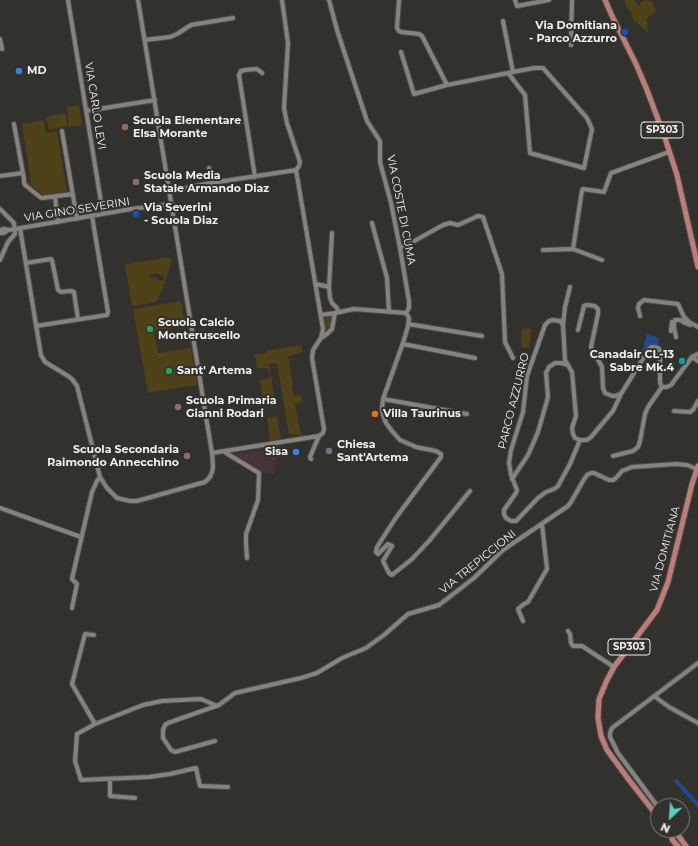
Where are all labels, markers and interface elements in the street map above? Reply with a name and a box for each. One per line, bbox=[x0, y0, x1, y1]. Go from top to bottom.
place label: Via Domitiana - Parco Azzurro bbox=[529, 19, 617, 45]
marker: Via Domitiana - Parco Azzurro bbox=[620, 27, 630, 37]
street label: VIA CARLO LEVI bbox=[82, 61, 108, 151]
place label: MD bbox=[27, 64, 47, 78]
marker: MD bbox=[14, 66, 24, 76]
place label: Scuola Elementare Elsa Morante bbox=[133, 114, 241, 140]
marker: Scuola Elementare Elsa Morante bbox=[120, 122, 130, 132]
road number: SP303 bbox=[641, 122, 683, 138]
street label: VIA COSTE DI CUMA bbox=[384, 154, 418, 266]
place label: Scuola Media Statale Armando Diaz bbox=[144, 169, 269, 195]
marker: Scuola Media Statale Armando Diaz bbox=[131, 177, 141, 187]
street label: VIA GINO SEVERINI bbox=[23, 195, 131, 225]
place label: Via Severini - Scuola Diaz bbox=[144, 201, 218, 227]
marker: Via Severini - Scuola Diaz bbox=[131, 209, 141, 219]
place label: Scuola Calcio Monteruscello bbox=[158, 316, 240, 342]
marker: Scuola Calcio Monteruscello bbox=[145, 324, 155, 334]
place label: Canadair CL-13 Sabre Mk.4 bbox=[590, 348, 674, 374]
street label: PARCO AZZURRO bbox=[496, 351, 532, 451]
marker: Canadair CL-13 Sabre Mk.4 bbox=[677, 356, 687, 366]
place label: Sant' Artema bbox=[177, 364, 252, 378]
marker: Sant' Artema bbox=[164, 366, 174, 376]
place label: Scuola Primaria Gianni Rodari bbox=[186, 394, 277, 420]
marker: Scuola Primaria Gianni Rodari bbox=[173, 402, 183, 412]
place label: Villa Taurinus bbox=[383, 407, 461, 421]
marker: Villa Taurinus bbox=[370, 409, 380, 419]
place label: Chiesa Sant'Artema bbox=[337, 438, 408, 464]
place label: Scuola Secondaria Raimondo Annecchino bbox=[47, 443, 179, 469]
place label: Sisa bbox=[265, 445, 288, 459]
marker: Chiesa Sant'Artema bbox=[324, 446, 334, 456]
marker: Sisa bbox=[291, 447, 301, 457]
marker: Scuola Secondaria Raimondo Annecchino bbox=[182, 451, 192, 461]
street label: VIA DOMITIANA bbox=[647, 505, 683, 593]
street label: VIA TREPICCIONI bbox=[437, 527, 519, 597]
road number: SP303 bbox=[608, 639, 650, 655]
north arrow bbox=[650, 798, 690, 838]
text: N bbox=[658, 820, 672, 836]

